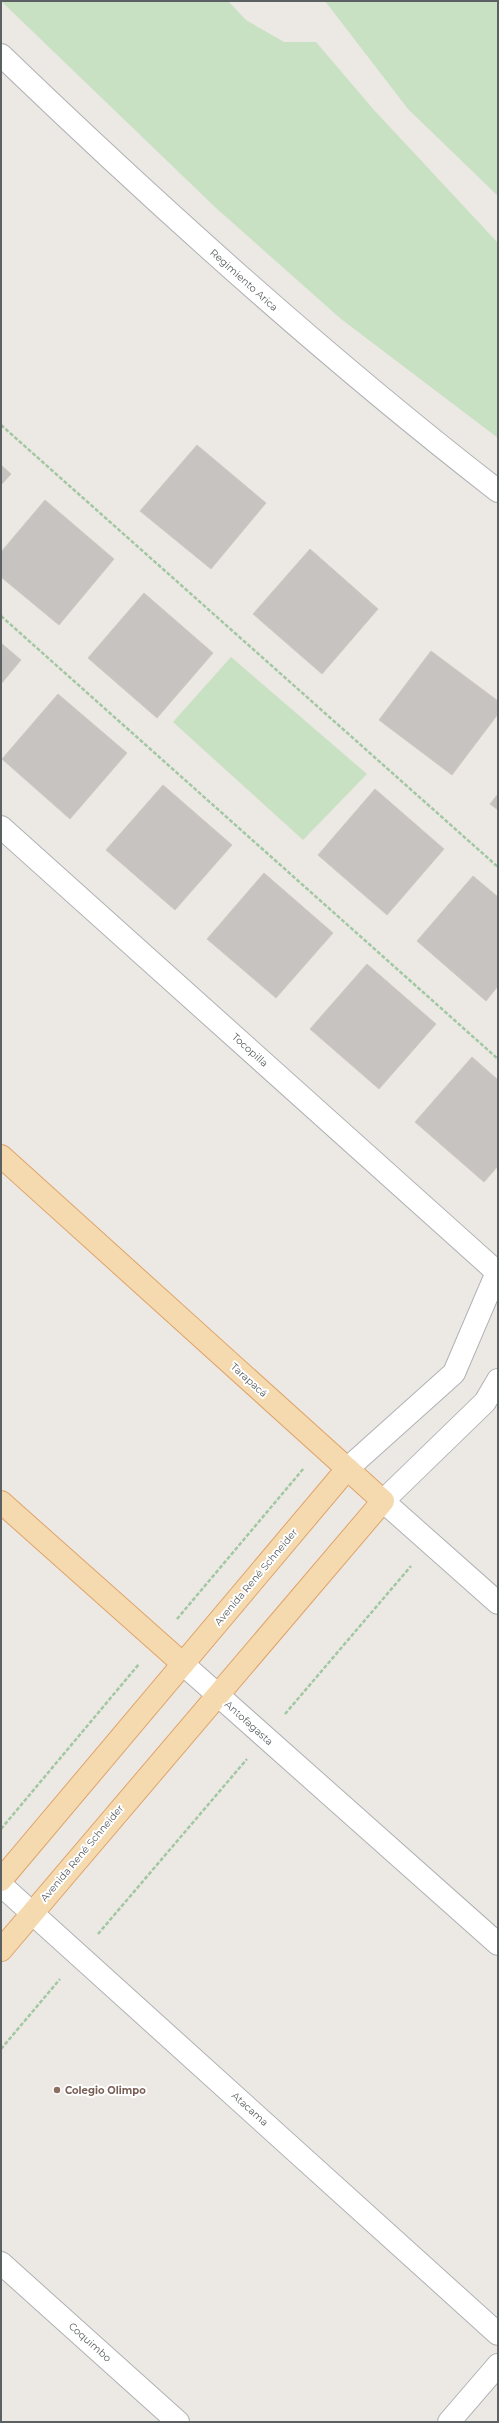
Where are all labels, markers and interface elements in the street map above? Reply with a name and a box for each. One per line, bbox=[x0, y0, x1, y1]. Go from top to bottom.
street label: Regimiento Arica bbox=[207, 246, 281, 314]
street label: Tocopilla bbox=[229, 1030, 271, 1070]
street label: Tarapacá bbox=[228, 1360, 270, 1400]
street label: Avenida René Schneider bbox=[212, 1526, 300, 1628]
street label: Antofagasta bbox=[222, 1698, 276, 1748]
street label: Avenida René Schneider bbox=[38, 1802, 126, 1904]
place label: Colegio Olimpo bbox=[65, 2084, 146, 2097]
marker: Colegio Olimpo bbox=[52, 2085, 62, 2095]
street label: Atacama bbox=[229, 2089, 271, 2129]
street label: Coquimbo bbox=[66, 2319, 114, 2365]

